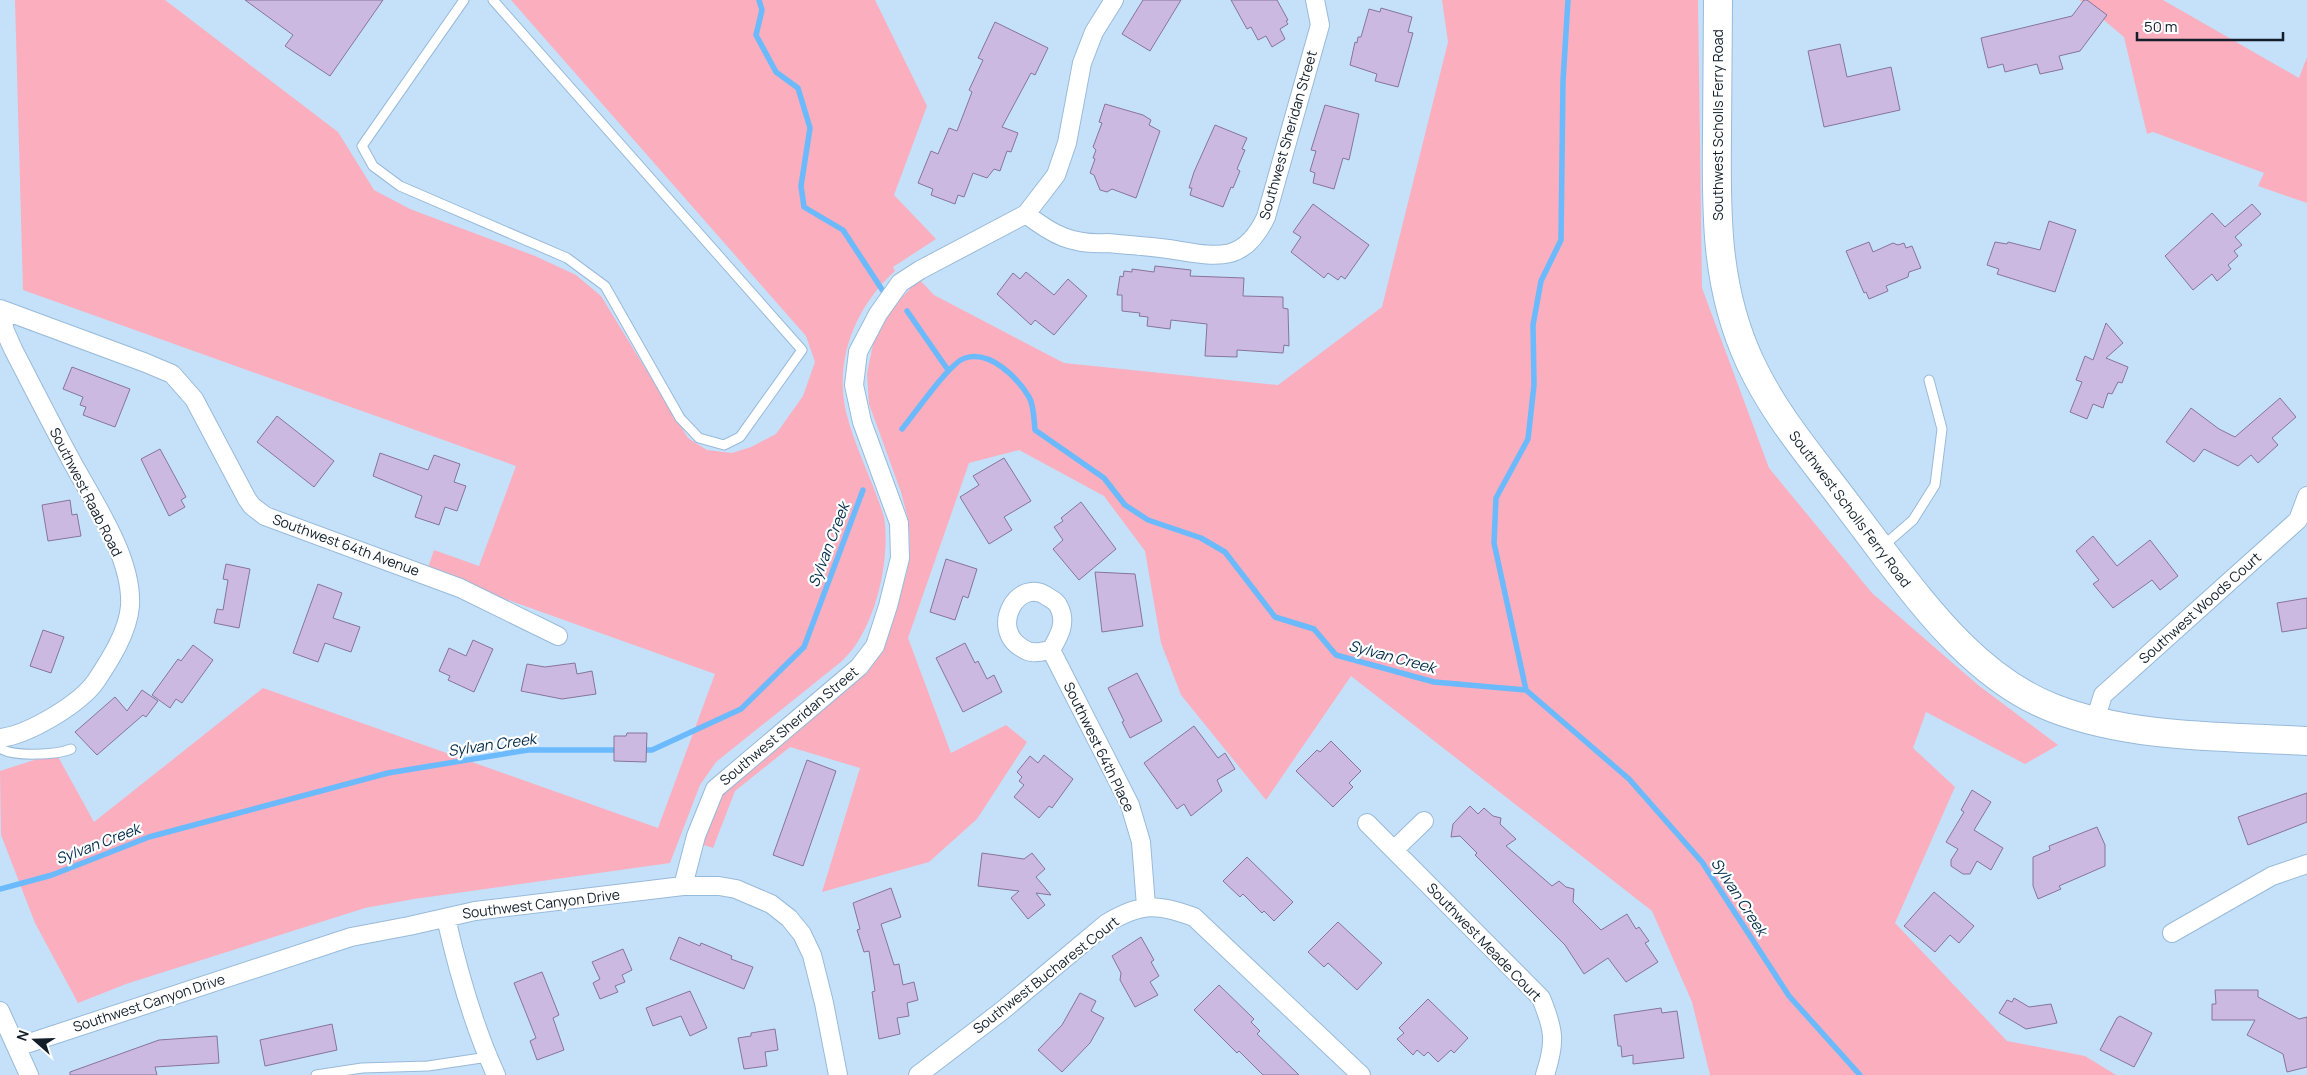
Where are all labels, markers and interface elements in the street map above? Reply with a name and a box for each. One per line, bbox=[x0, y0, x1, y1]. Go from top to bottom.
scale bar bbox=[2137, 10, 2283, 42]
text: 50 m bbox=[2144, 16, 2178, 37]
street label: Southwest Scholls Ferry Road bbox=[1708, 29, 1727, 221]
street label: Southwest Sheridan Street bbox=[1254, 48, 1321, 222]
street label: Southwest Raab Road bbox=[46, 424, 127, 559]
street label: Southwest Scholls Ferry Road bbox=[1785, 426, 1916, 591]
water label: Sylvan Creek bbox=[803, 497, 855, 590]
street label: Southwest 64th Avenue bbox=[270, 509, 422, 580]
street label: Southwest Woods Court bbox=[2135, 547, 2265, 668]
water label: Sylvan Creek bbox=[1346, 635, 1440, 679]
street label: Southwest Sheridan Street bbox=[715, 662, 862, 789]
street label: Southwest 64th Place bbox=[1060, 679, 1139, 815]
water label: Sylvan Creek bbox=[446, 728, 540, 761]
water label: Sylvan Creek bbox=[53, 817, 145, 869]
water label: Sylvan Creek bbox=[1706, 854, 1774, 942]
street label: Southwest Meade Court bbox=[1423, 878, 1546, 1005]
street label: Southwest Canyon Drive bbox=[461, 884, 621, 923]
street label: Southwest Bucharest Court bbox=[969, 911, 1123, 1038]
street label: Southwest Canyon Drive bbox=[70, 969, 227, 1036]
north arrow bbox=[10, 1015, 60, 1065]
text: N bbox=[12, 1027, 33, 1043]

